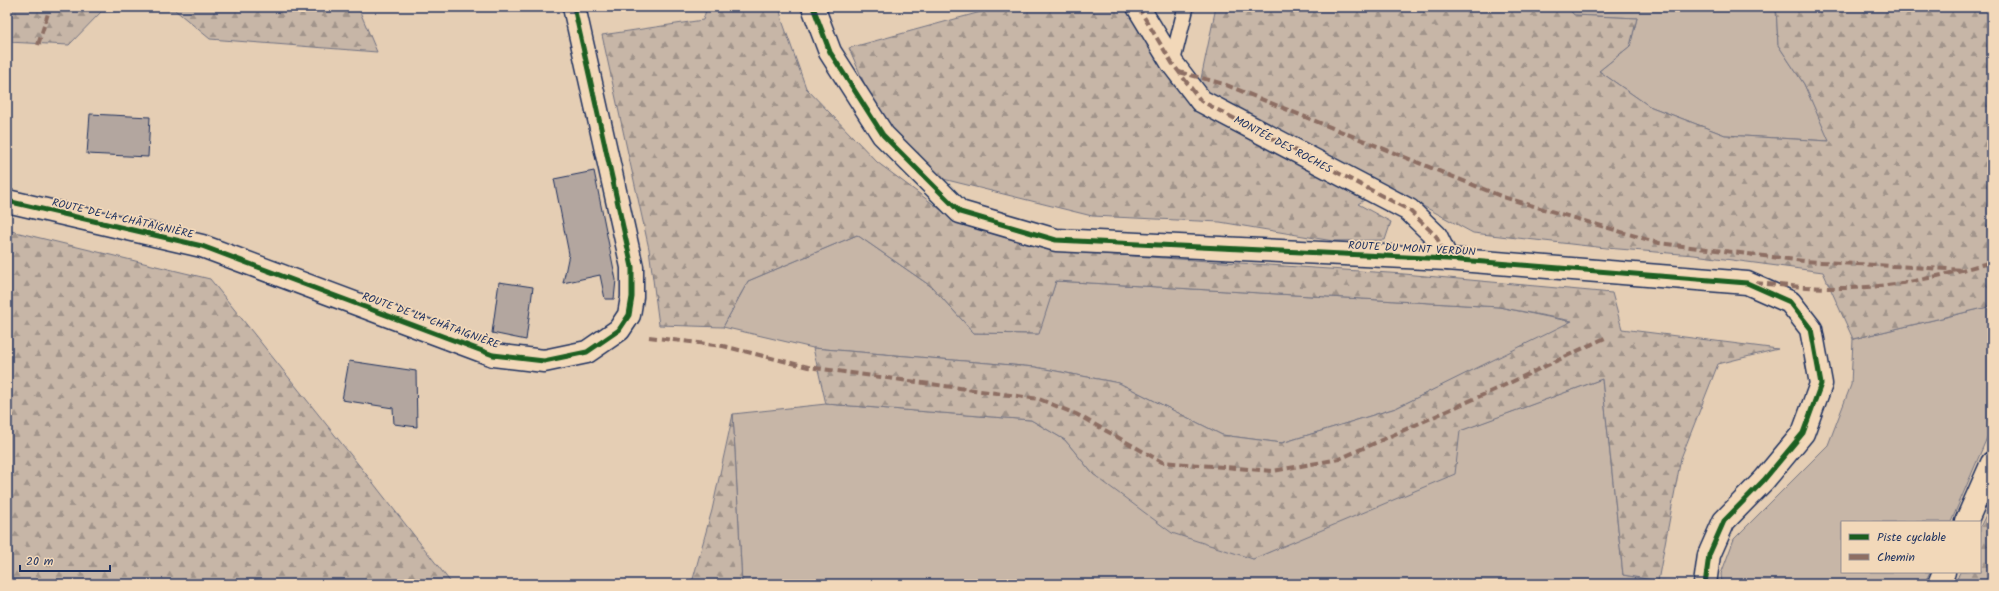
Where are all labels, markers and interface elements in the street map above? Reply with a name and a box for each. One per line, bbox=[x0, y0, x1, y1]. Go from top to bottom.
street label: MONTÉE DES ROCHES bbox=[1230, 111, 1335, 179]
street label: ROUTE DE LA CHÂTAIGNIÈRE bbox=[50, 194, 196, 244]
street label: ROUTE DU MONT VERDUN bbox=[1348, 237, 1477, 261]
street label: ROUTE DE LA CHÂTAIGNIÈRE bbox=[359, 288, 502, 354]
legend bbox=[1841, 521, 1981, 573]
text: Piste cyclable bbox=[1877, 528, 1946, 547]
scale bar bbox=[20, 547, 110, 573]
text: Chemin bbox=[1877, 548, 1915, 567]
text: 20 m bbox=[26, 552, 54, 571]

